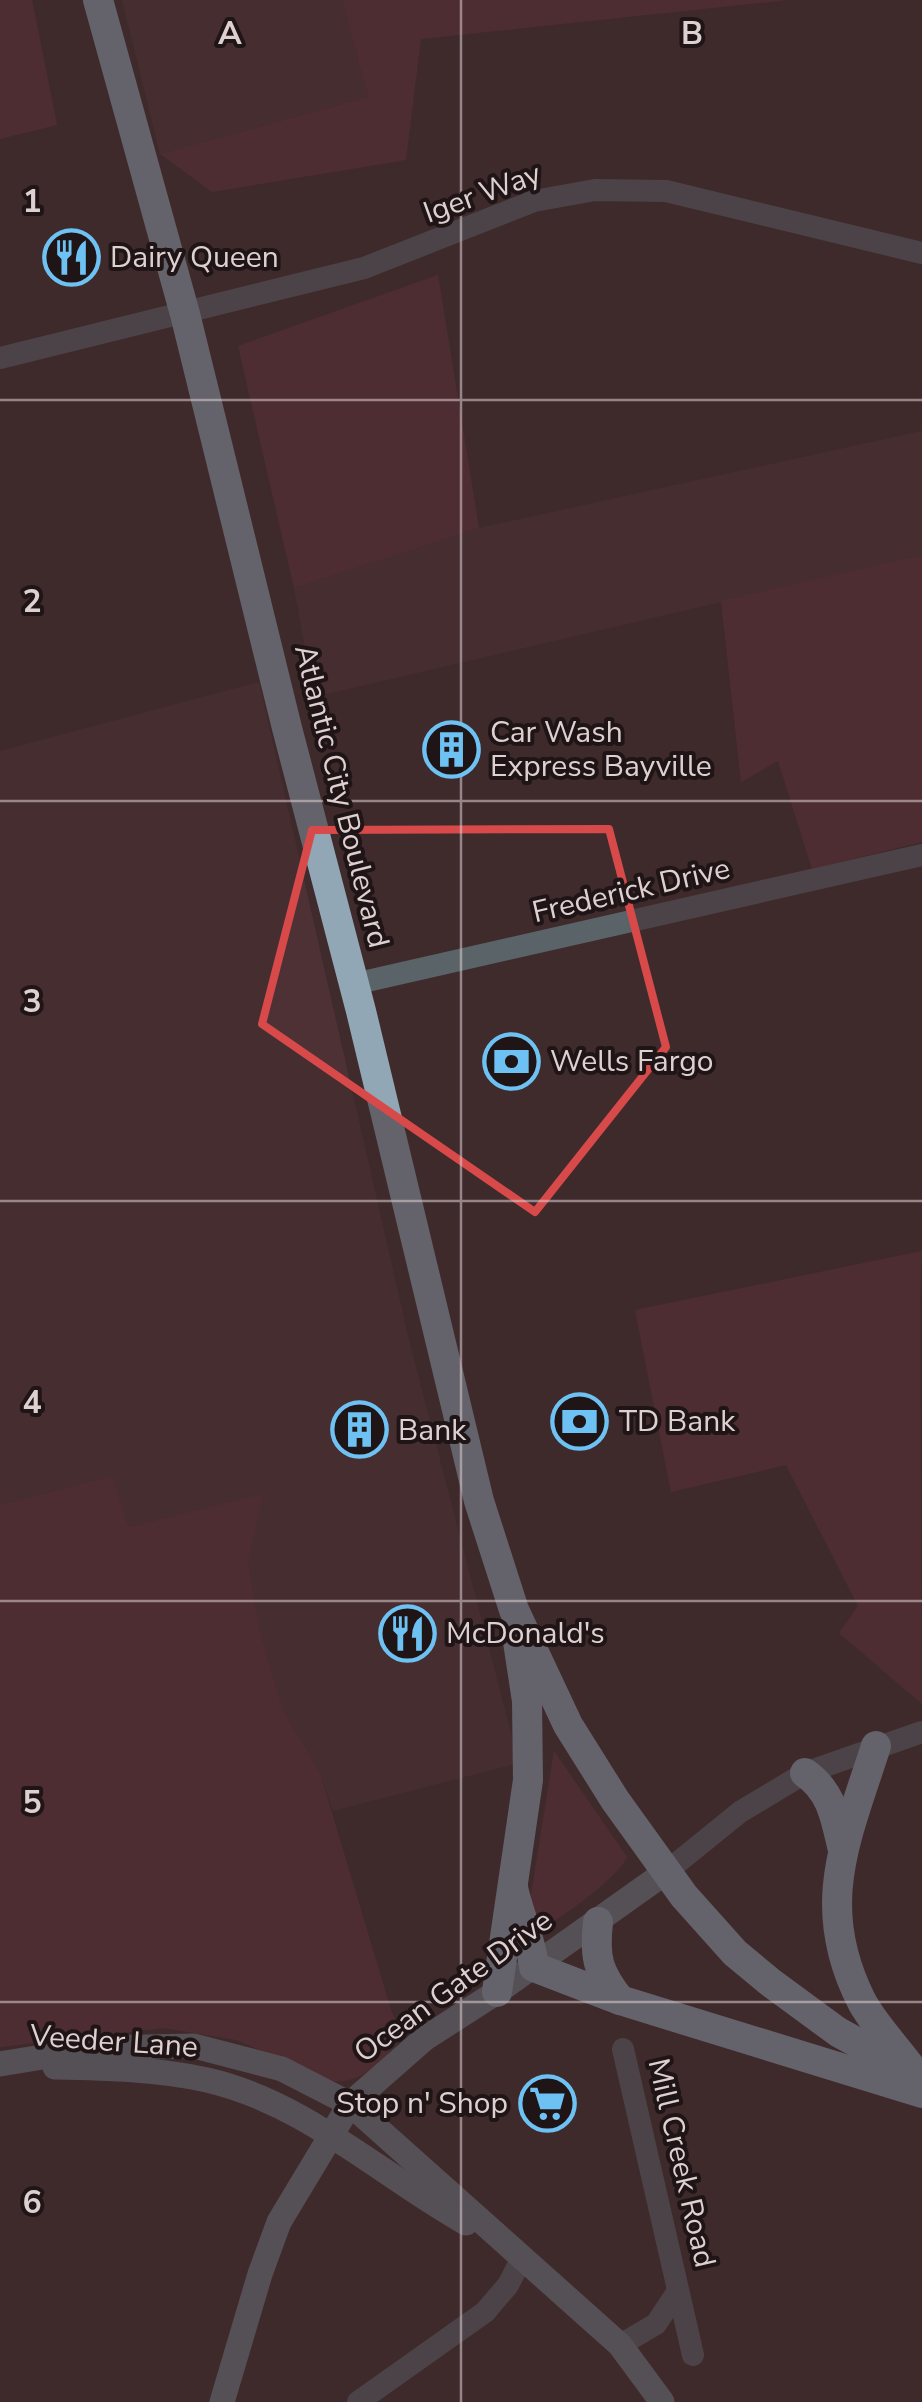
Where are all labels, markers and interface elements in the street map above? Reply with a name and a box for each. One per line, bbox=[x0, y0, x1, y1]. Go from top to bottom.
text: A bbox=[218, 12, 242, 55]
text: B bbox=[681, 12, 703, 55]
street label: Iger Way bbox=[418, 153, 547, 234]
text: 1 bbox=[22, 180, 42, 223]
restaurant icon: Dairy Queen bbox=[41, 227, 101, 287]
place label: Dairy Queen bbox=[110, 237, 279, 278]
text: 2 bbox=[22, 580, 42, 623]
street label: Atlantic City Boulevard bbox=[284, 640, 399, 952]
place label: Car Wash Express Bayville bbox=[490, 712, 712, 787]
building icon: Car Wash Express Bayville bbox=[421, 719, 481, 779]
street label: Frederick Drive bbox=[528, 848, 734, 933]
text: 3 bbox=[22, 980, 42, 1023]
bank icon: Wells Fargo bbox=[481, 1031, 541, 1091]
place label: Wells Fargo bbox=[550, 1041, 714, 1082]
text: 4 bbox=[22, 1381, 42, 1424]
bank icon: TD Bank bbox=[550, 1391, 610, 1451]
building icon: Bank bbox=[329, 1400, 389, 1460]
place label: TD Bank bbox=[619, 1401, 736, 1442]
place label: Bank bbox=[398, 1410, 467, 1451]
restaurant icon: McDonald's bbox=[377, 1603, 437, 1663]
place label: McDonald's bbox=[446, 1613, 605, 1654]
text: 5 bbox=[22, 1781, 42, 1824]
street label: Ocean Gate Drive bbox=[346, 1900, 561, 2072]
street label: Veeder Lane bbox=[28, 2015, 199, 2068]
street label: Mill Creek Road bbox=[638, 2055, 725, 2272]
supermarket icon: Stop n' Shop bbox=[517, 2073, 577, 2133]
place label: Stop n' Shop bbox=[336, 2083, 508, 2124]
text: 6 bbox=[22, 2181, 42, 2224]

